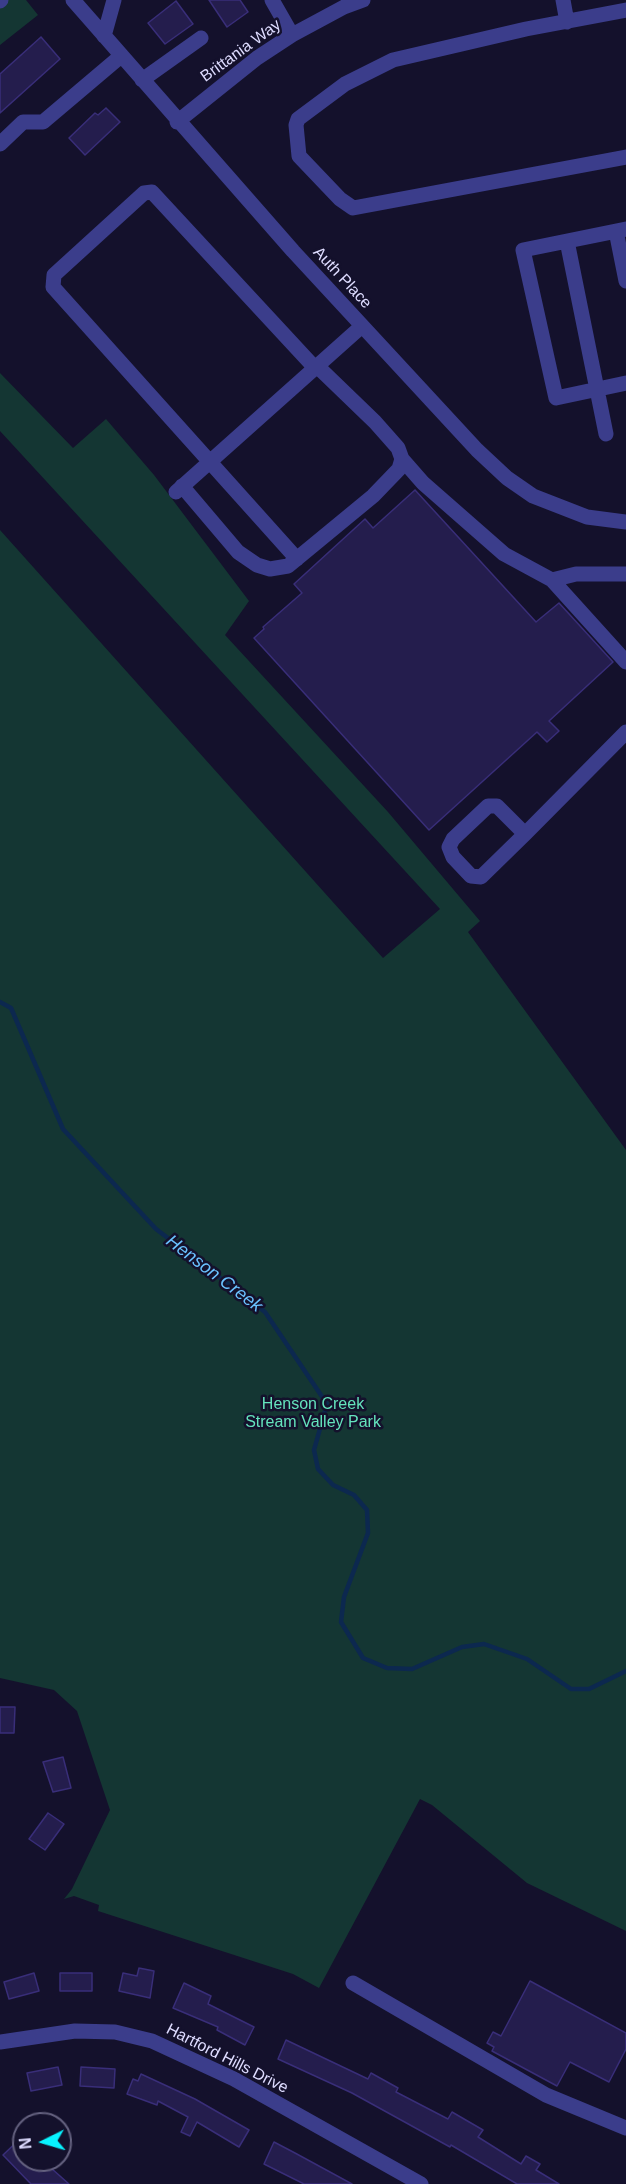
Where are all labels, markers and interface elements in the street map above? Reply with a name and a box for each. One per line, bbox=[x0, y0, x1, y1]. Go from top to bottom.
street label: Brittania Way bbox=[197, 15, 285, 87]
street label: Auth Place bbox=[309, 243, 375, 313]
water label: Henson Creek bbox=[162, 1231, 266, 1317]
park label: Henson Creek Stream Valley Park bbox=[245, 1395, 381, 1433]
street label: Hartford Hills Drive bbox=[163, 2020, 291, 2098]
north arrow bbox=[12, 2112, 72, 2172]
text: N bbox=[17, 2137, 35, 2150]

